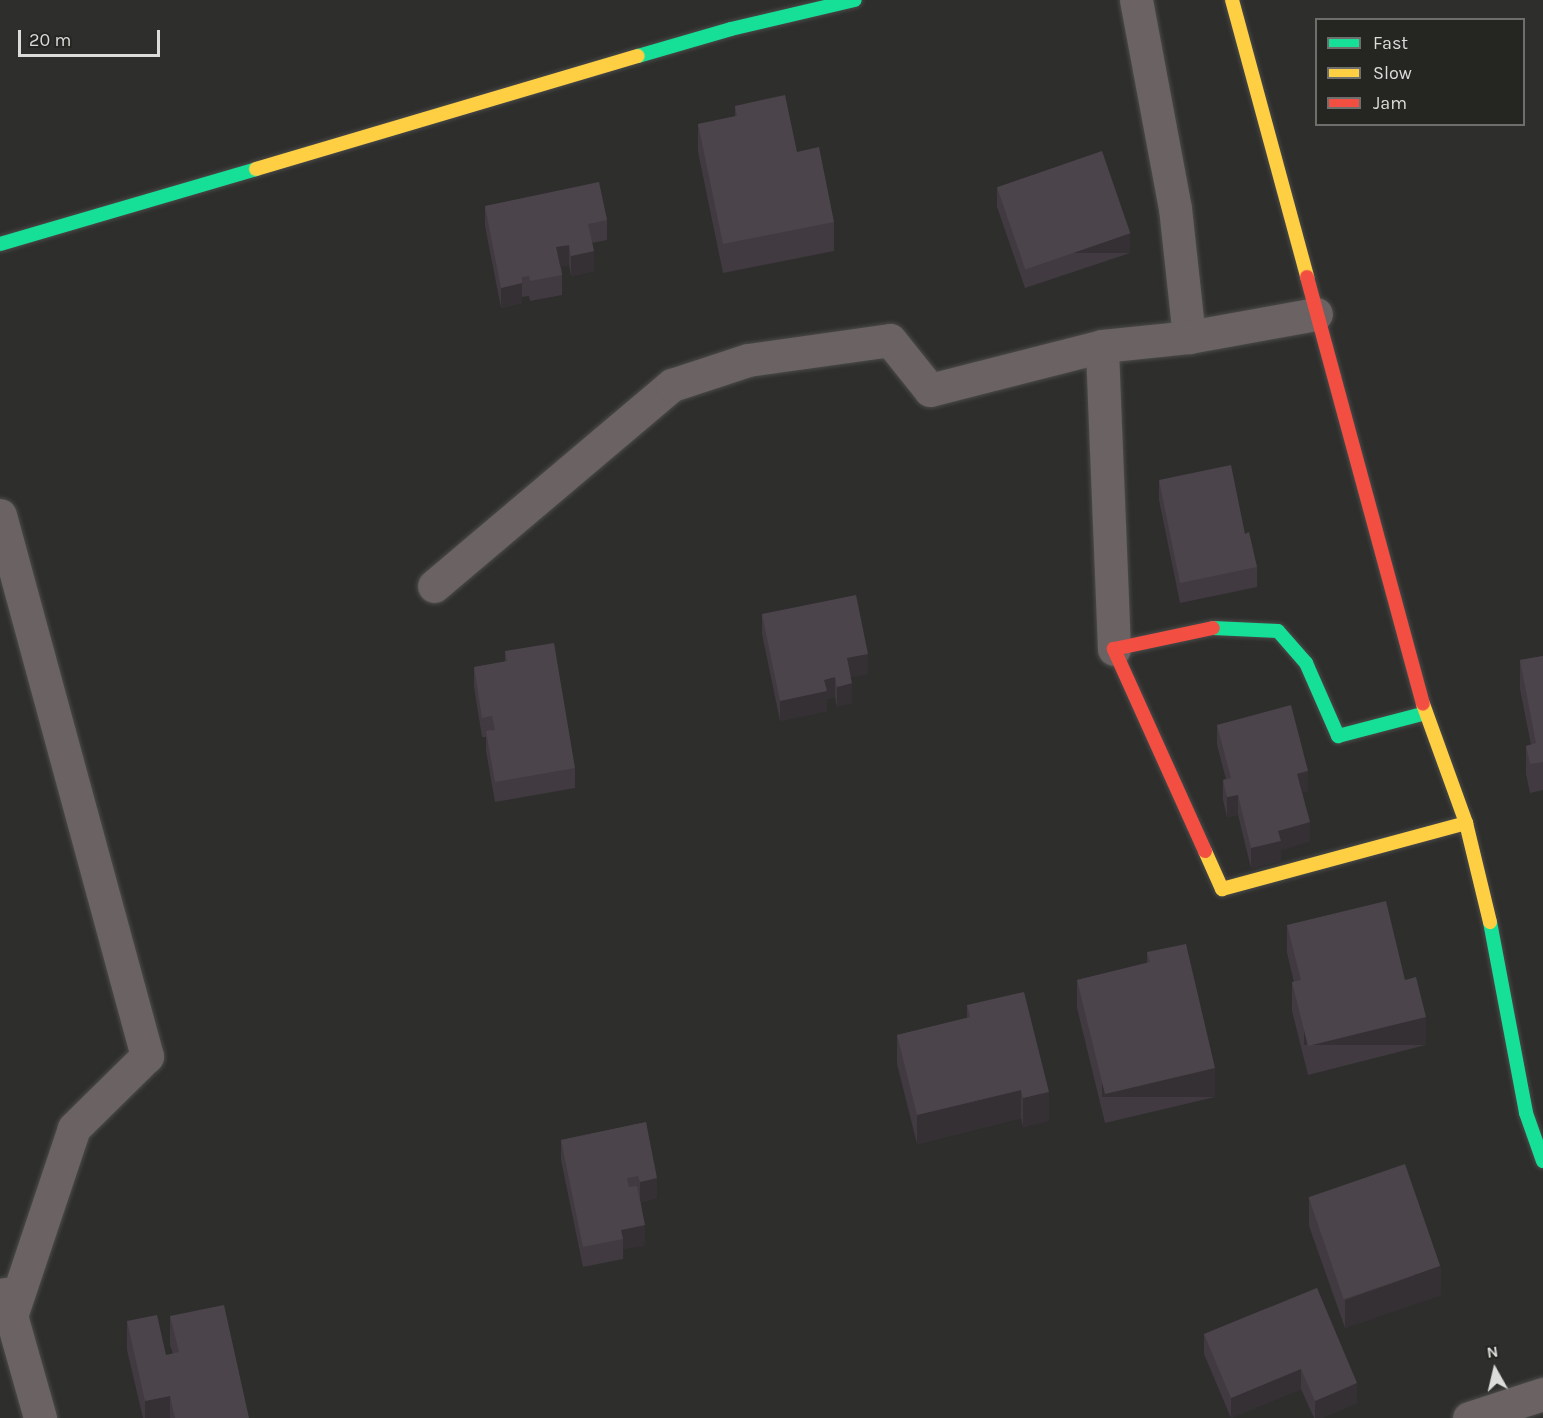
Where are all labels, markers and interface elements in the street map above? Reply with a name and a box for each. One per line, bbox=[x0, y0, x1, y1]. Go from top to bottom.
scale bar bbox=[21, 18, 164, 56]
legend bbox=[1315, 18, 1525, 126]
text: 20 m bbox=[29, 29, 71, 51]
text: Fast bbox=[1373, 32, 1408, 54]
text: Slow bbox=[1373, 62, 1412, 84]
text: Jam bbox=[1373, 92, 1407, 114]
north arrow bbox=[1465, 1340, 1525, 1400]
text: N bbox=[1485, 1341, 1499, 1362]

